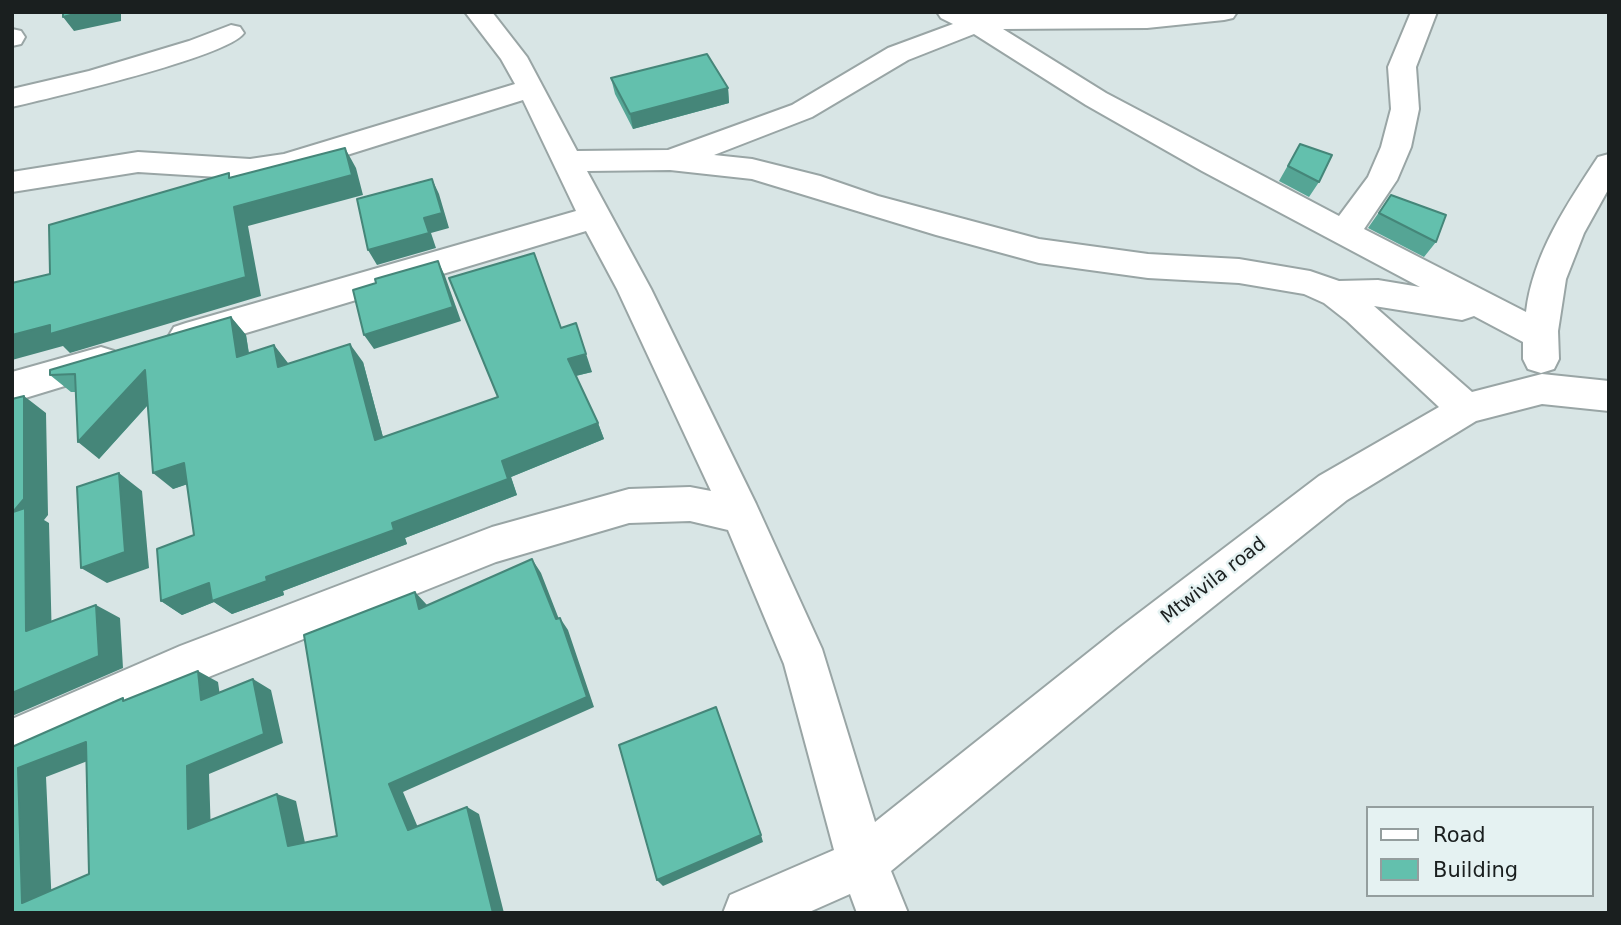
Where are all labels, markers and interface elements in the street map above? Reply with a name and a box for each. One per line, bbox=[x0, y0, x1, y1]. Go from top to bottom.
street label: Mtwivila road bbox=[1157, 533, 1271, 629]
legend bbox=[1366, 806, 1593, 897]
text: Road bbox=[1433, 823, 1486, 847]
text: Building bbox=[1433, 858, 1518, 882]

